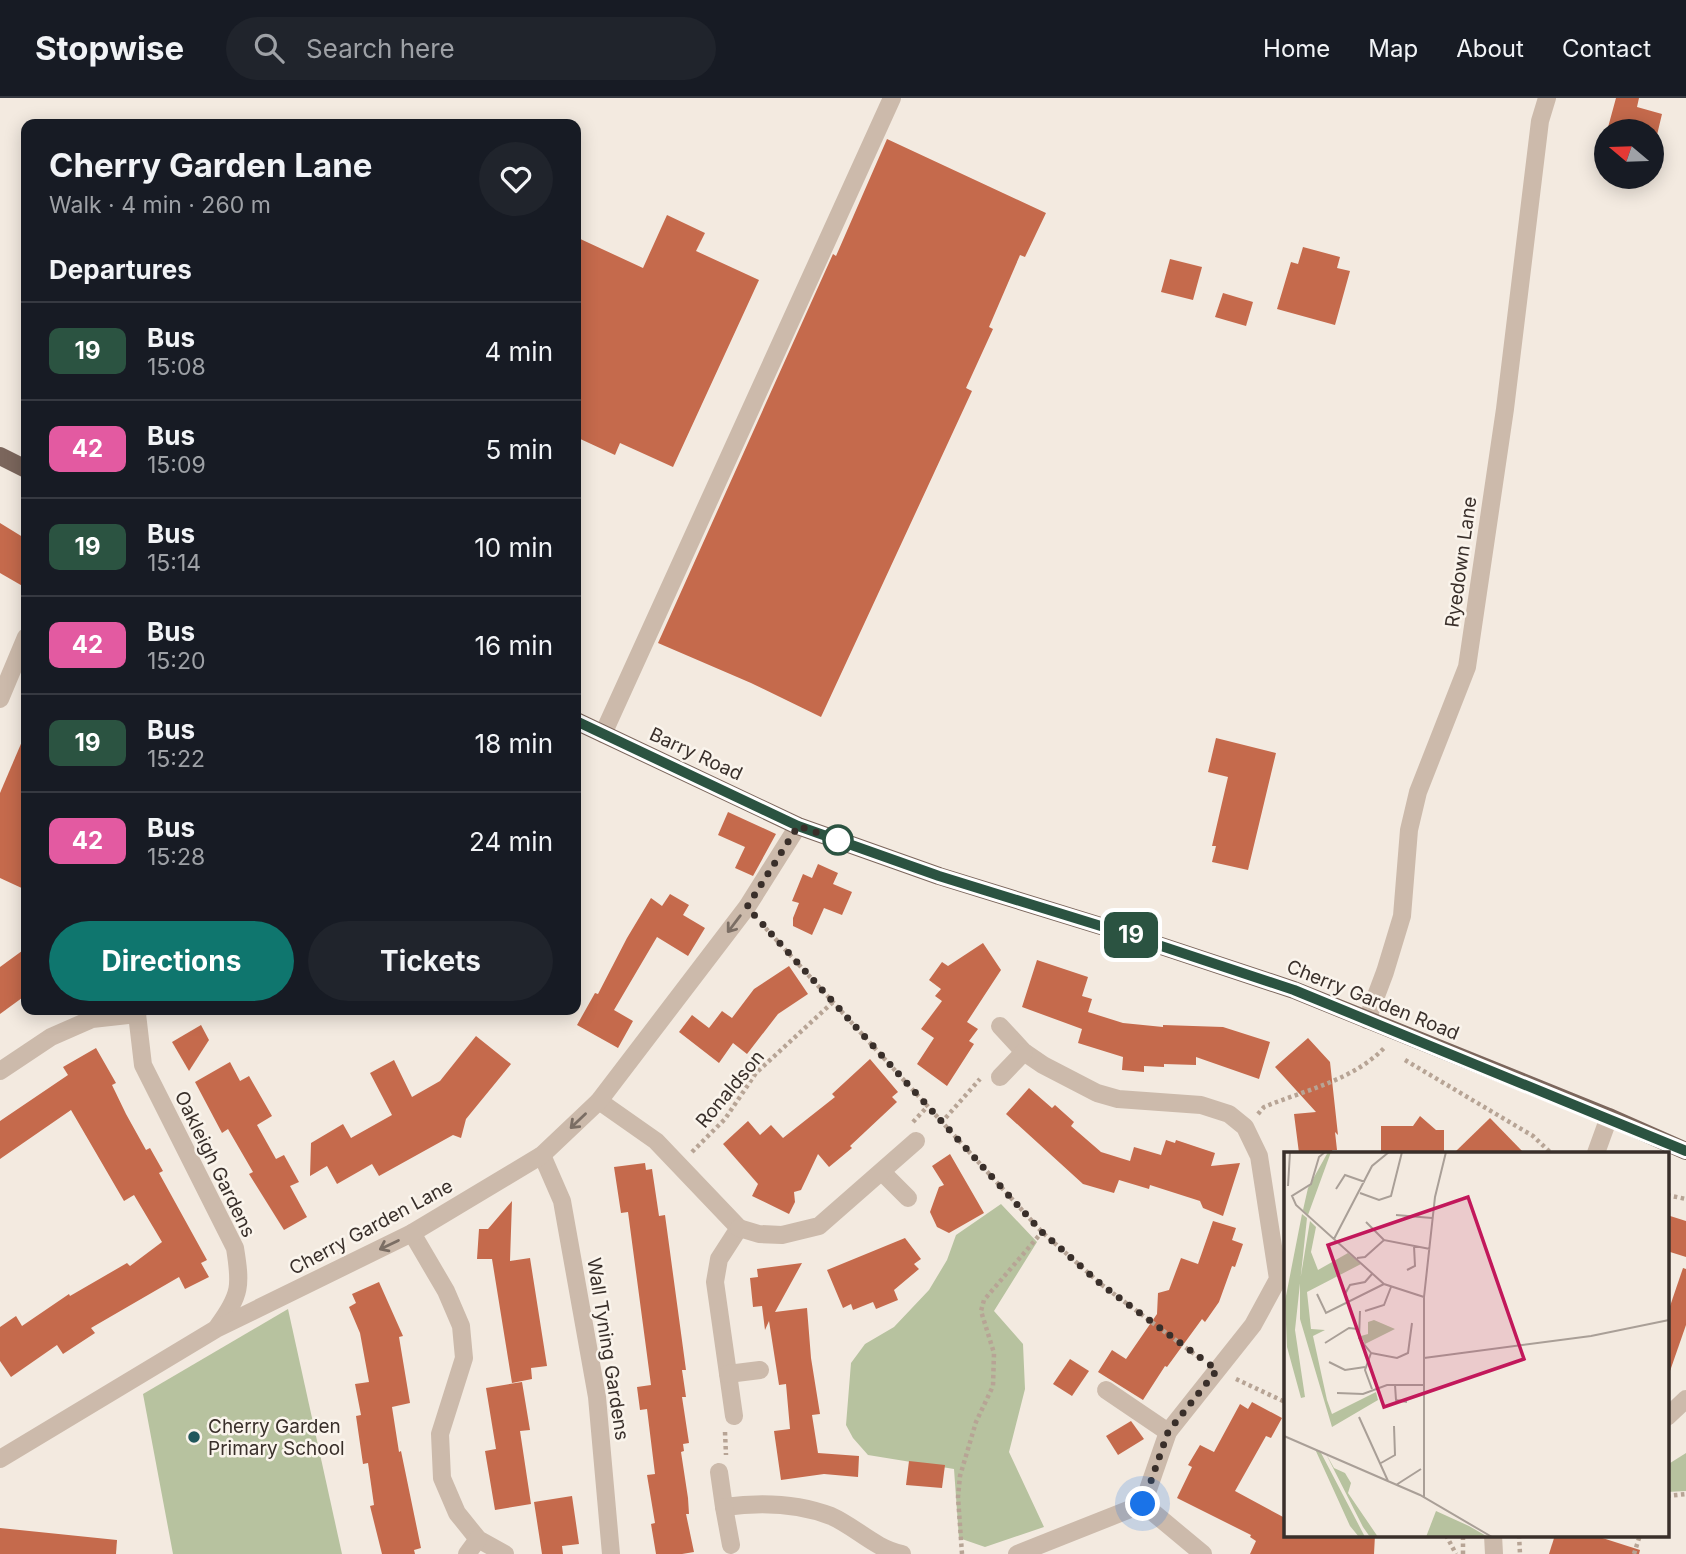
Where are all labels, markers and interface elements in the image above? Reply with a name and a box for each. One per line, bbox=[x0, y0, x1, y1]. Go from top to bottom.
search box bbox=[226, 17, 716, 80]
text: Stopwise bbox=[35, 28, 184, 68]
icon: search bbox=[250, 29, 288, 67]
text: Search here bbox=[306, 33, 455, 64]
text: Home bbox=[1263, 34, 1330, 63]
text: Map bbox=[1368, 34, 1418, 63]
text: About bbox=[1456, 34, 1524, 63]
text: Contact bbox=[1562, 34, 1651, 63]
north arrow bbox=[1594, 119, 1664, 189]
map controls bbox=[1594, 119, 1664, 189]
button: heart bbox=[479, 142, 553, 216]
text: Cherry Garden Lane bbox=[49, 145, 372, 185]
text: Walk · 4 min · 260 m bbox=[49, 191, 271, 219]
text: Departures bbox=[49, 254, 192, 285]
text: Bus bbox=[147, 322, 195, 353]
text: 19 bbox=[75, 336, 100, 365]
text: 4 min bbox=[484, 336, 553, 367]
text: 15:08 bbox=[147, 353, 206, 381]
text: Bus bbox=[147, 420, 195, 451]
text: 42 bbox=[72, 434, 103, 463]
text: 5 min bbox=[485, 434, 553, 465]
text: 15:09 bbox=[147, 451, 206, 479]
street label: Ryedown Lane bbox=[1440, 495, 1482, 629]
text: Bus bbox=[147, 518, 195, 549]
text: 19 bbox=[75, 532, 100, 561]
text: 10 min bbox=[474, 532, 553, 563]
text: 15:14 bbox=[147, 549, 201, 577]
text: Bus bbox=[147, 616, 195, 647]
text: 42 bbox=[72, 630, 103, 659]
text: 16 min bbox=[475, 630, 553, 661]
text: 15:20 bbox=[147, 647, 206, 675]
text: Bus bbox=[147, 714, 195, 745]
street label: Barry Road bbox=[646, 722, 746, 786]
text: 19 bbox=[75, 728, 100, 757]
text: 18 min bbox=[475, 728, 553, 759]
text: 15:22 bbox=[147, 745, 205, 773]
text: Bus bbox=[147, 812, 195, 843]
unlabelled marker bbox=[823, 825, 853, 855]
text: 42 bbox=[72, 826, 103, 855]
text: 24 min bbox=[469, 826, 553, 857]
text: 15:28 bbox=[147, 843, 205, 871]
line badge: 19 bbox=[1100, 912, 1162, 958]
one-way arrow bbox=[727, 914, 742, 933]
text: 19 bbox=[1118, 920, 1144, 949]
button: Directions bbox=[49, 921, 294, 1001]
button: Tickets bbox=[308, 921, 553, 1001]
street label: Cherry Garden Road bbox=[1283, 955, 1463, 1045]
street label: Ronaldson bbox=[691, 1046, 769, 1132]
street label: Oakleigh Gardens bbox=[170, 1087, 260, 1241]
one-way arrow bbox=[570, 1112, 587, 1129]
inset map bbox=[1284, 1152, 1668, 1536]
street label: Cherry Garden Lane bbox=[285, 1174, 457, 1280]
one-way arrow bbox=[378, 1239, 400, 1252]
street label: Wall Tyning Gardens bbox=[582, 1256, 634, 1442]
place label: Cherry Garden Primary School bbox=[208, 1415, 345, 1460]
marker: Cherry Garden Primary School bbox=[186, 1429, 202, 1445]
your location bbox=[1125, 1486, 1160, 1521]

